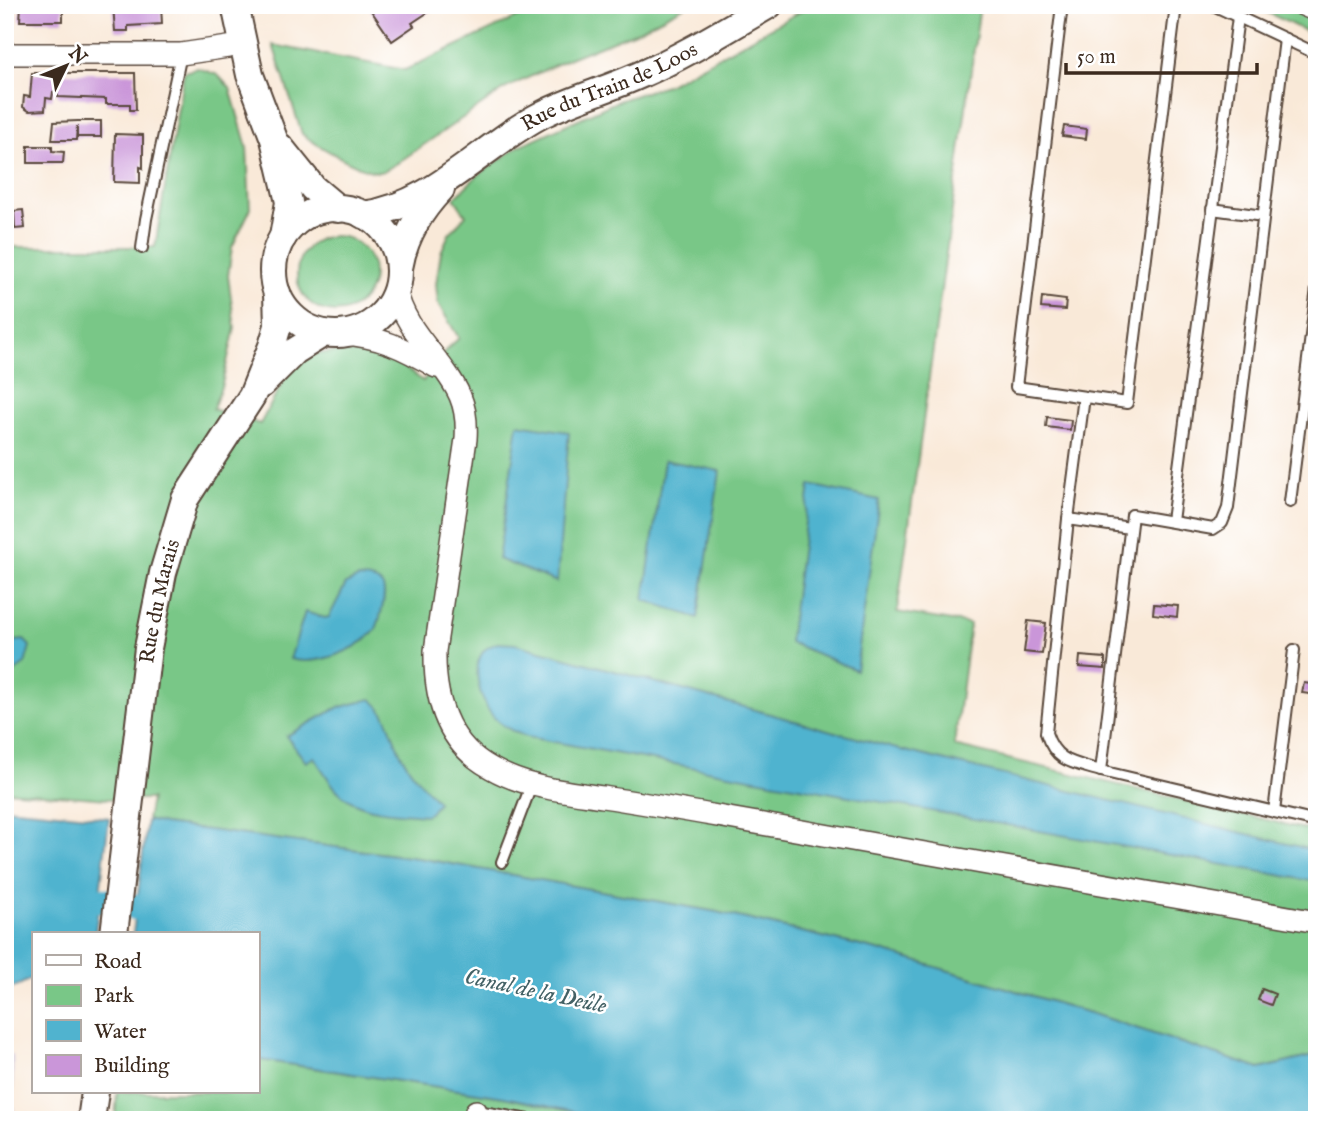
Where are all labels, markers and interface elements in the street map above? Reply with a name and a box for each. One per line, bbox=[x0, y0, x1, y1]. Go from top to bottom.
north arrow bbox=[32, 32, 102, 102]
scale bar bbox=[1066, 32, 1257, 76]
street label: Rue du Train de Loos bbox=[516, 37, 703, 138]
text: N bbox=[62, 41, 92, 70]
text: 50 m bbox=[1077, 44, 1116, 71]
street label: Rue du Marais bbox=[134, 536, 187, 665]
legend bbox=[32, 932, 259, 1094]
text: Road bbox=[94, 949, 142, 976]
water label: Canal de la Deûle bbox=[462, 962, 610, 1021]
text: Park bbox=[94, 983, 135, 1010]
text: Water bbox=[94, 1019, 147, 1046]
text: Building bbox=[94, 1053, 170, 1080]

